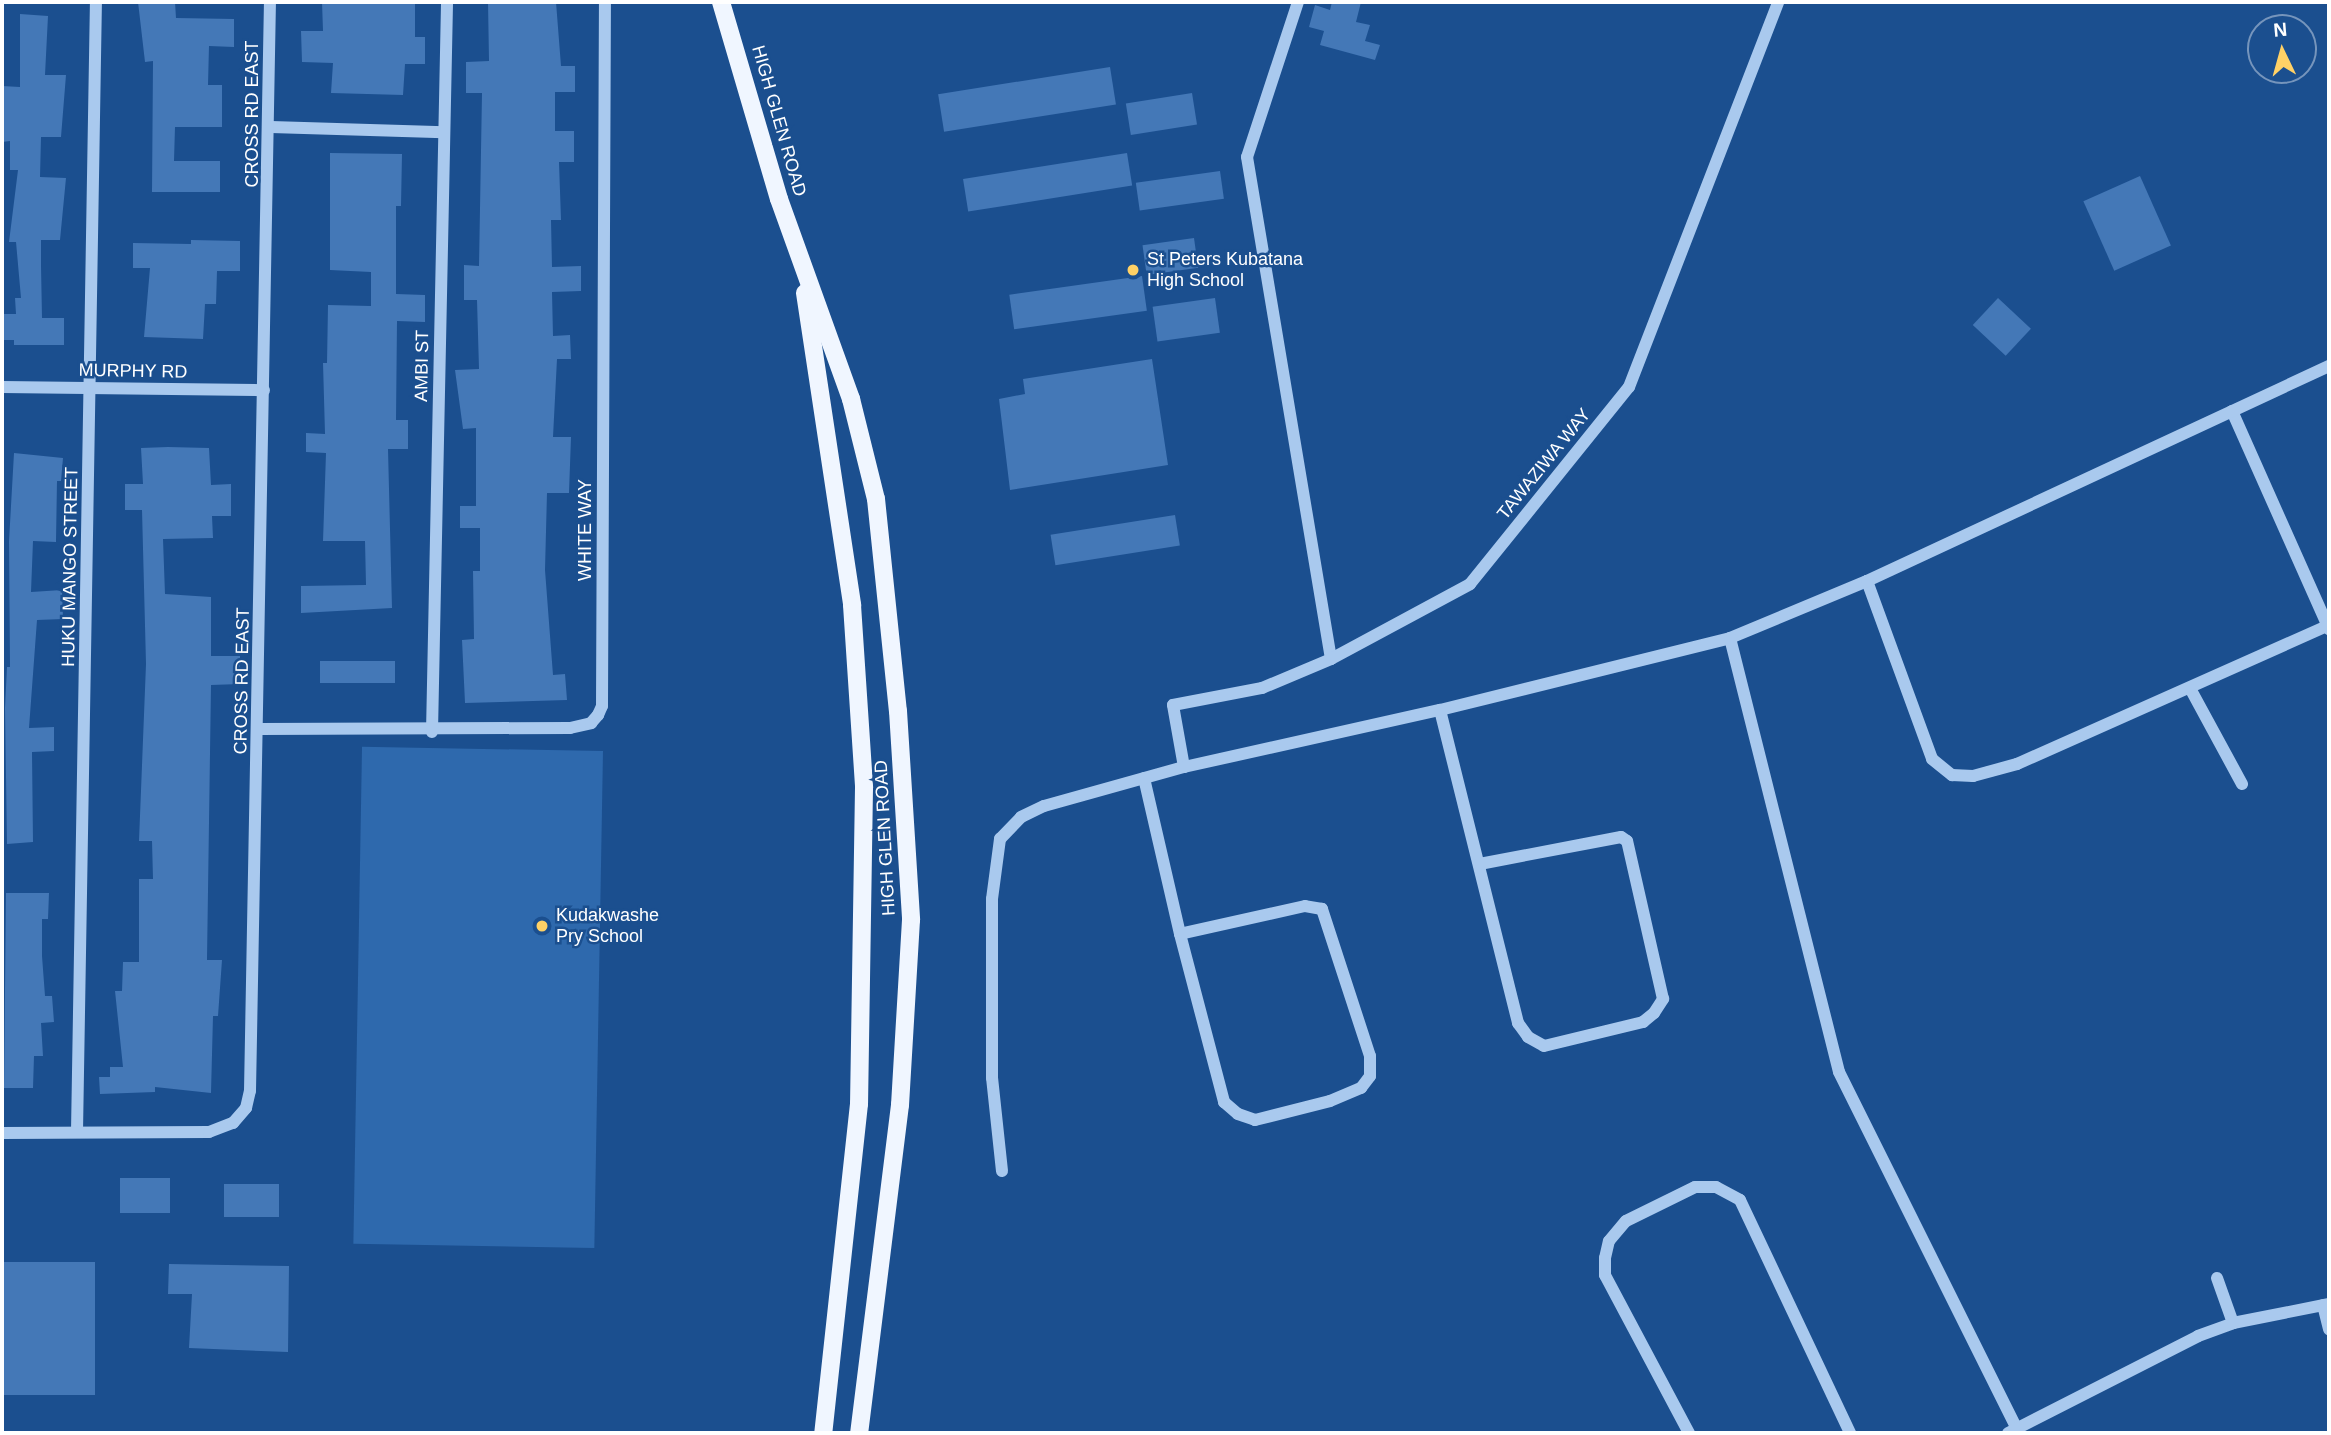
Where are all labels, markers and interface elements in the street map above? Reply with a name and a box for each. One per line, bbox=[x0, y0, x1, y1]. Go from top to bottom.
north arrow bbox=[2247, 14, 2317, 84]
text: N bbox=[2273, 19, 2288, 41]
street label: CROSS RD EAST bbox=[241, 40, 263, 188]
street label: HIGH GLEN ROAD bbox=[747, 43, 811, 199]
place label: St Peters Kubatana High School bbox=[1147, 249, 1303, 292]
marker: St Peters Kubatana High School bbox=[1125, 262, 1141, 278]
street label: AMBI ST bbox=[411, 330, 433, 402]
street label: MURPHY RD bbox=[78, 359, 188, 383]
street label: TAWAZIWA WAY bbox=[1492, 404, 1596, 524]
street label: HUKU MANGO STREET bbox=[57, 467, 83, 667]
street label: WHITE WAY bbox=[574, 479, 596, 581]
street label: CROSS RD EAST bbox=[230, 607, 254, 755]
street label: HIGH GLEN ROAD bbox=[870, 760, 900, 916]
place label: Kudakwashe Pry School bbox=[556, 905, 659, 948]
marker: Kudakwashe Pry School bbox=[534, 918, 550, 934]

